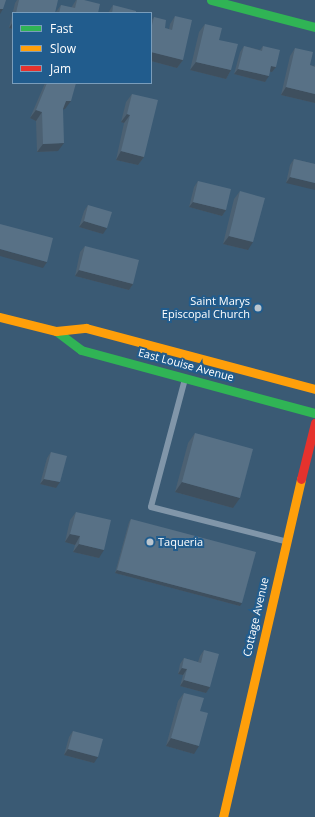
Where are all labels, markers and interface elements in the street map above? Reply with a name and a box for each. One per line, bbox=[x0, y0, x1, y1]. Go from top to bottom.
legend bbox=[12, 12, 152, 84]
text: Fast bbox=[50, 20, 73, 37]
text: Slow bbox=[50, 40, 76, 57]
text: Jam bbox=[50, 60, 71, 77]
place label: Saint Marys Episcopal Church bbox=[162, 295, 250, 321]
marker: Saint Marys Episcopal Church bbox=[253, 303, 263, 313]
street label: East Louise Avenue bbox=[137, 346, 235, 384]
place label: Taqueria bbox=[158, 535, 203, 549]
marker: Taqueria bbox=[145, 537, 155, 547]
street label: Cottage Avenue bbox=[240, 576, 272, 658]

